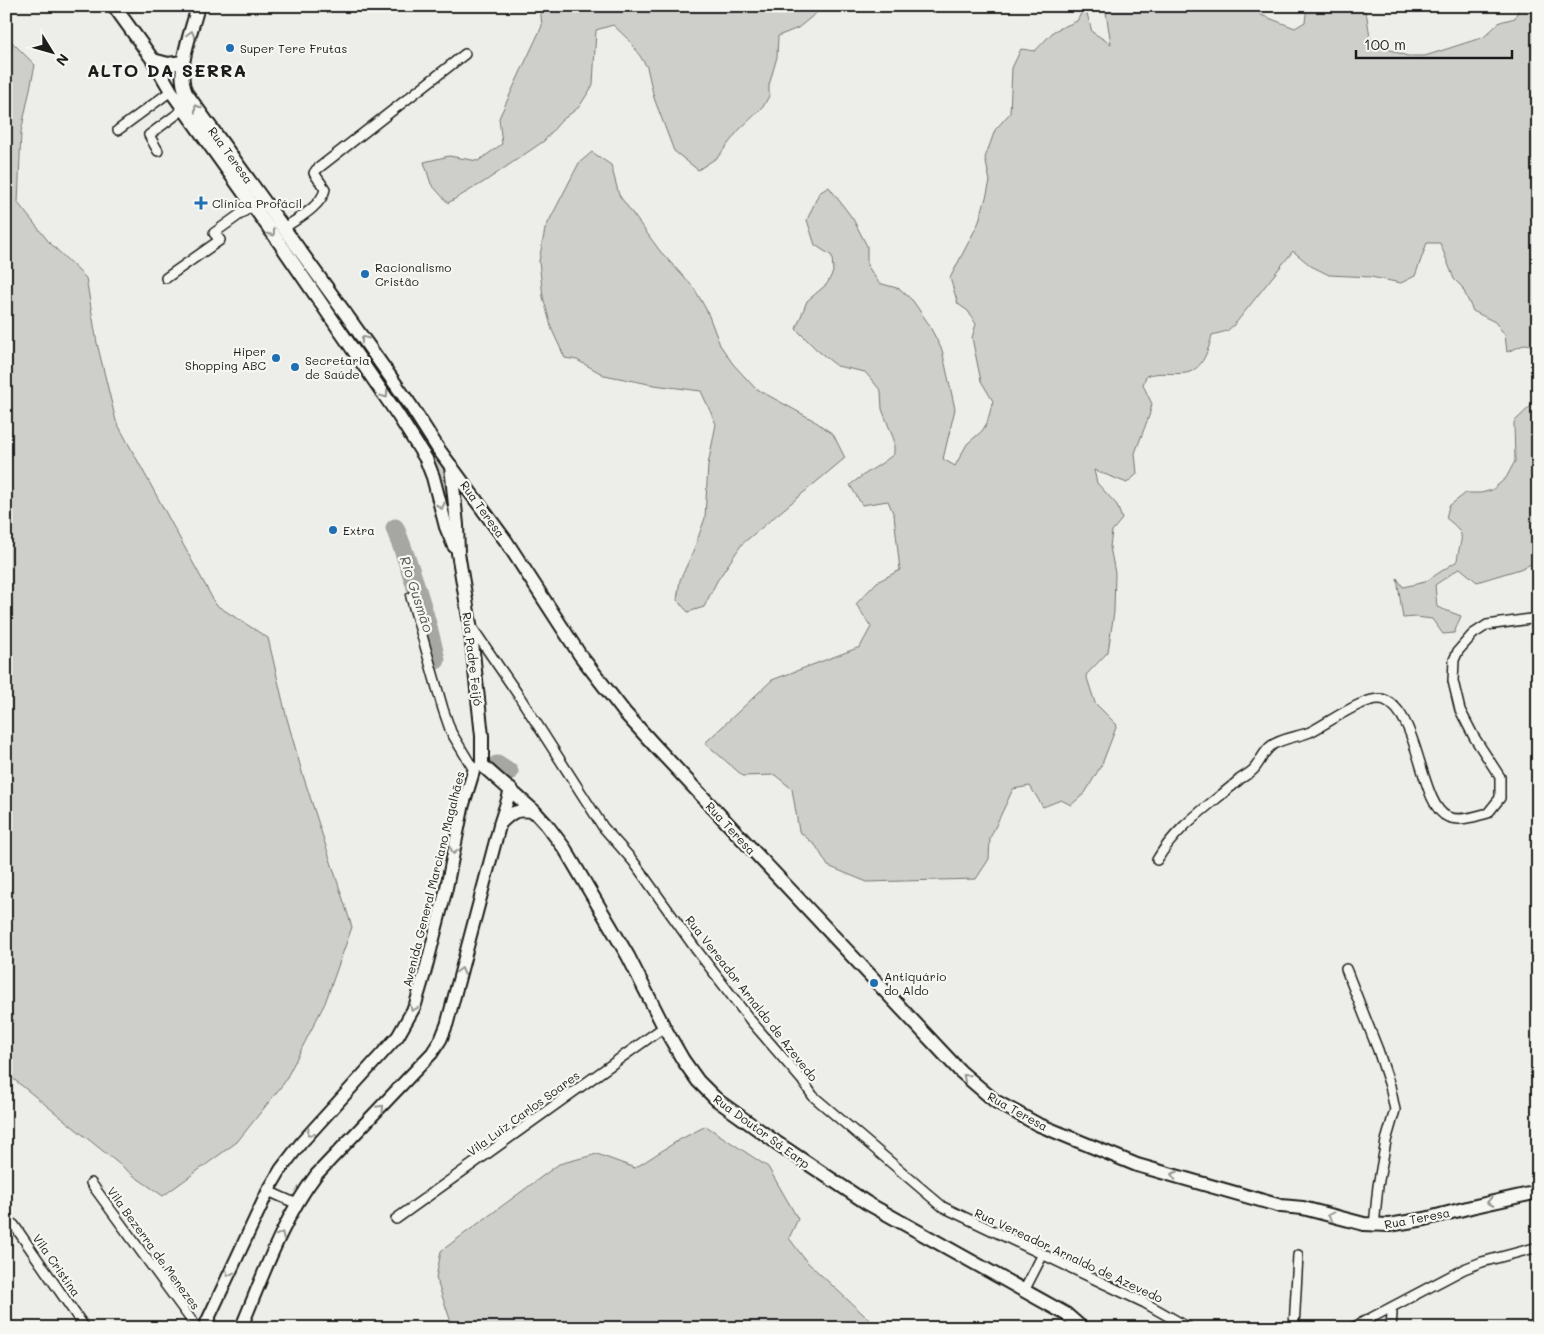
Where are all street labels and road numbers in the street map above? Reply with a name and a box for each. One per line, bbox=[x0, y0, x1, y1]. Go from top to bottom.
street label: Rua Teresa bbox=[205, 123, 257, 187]
street label: Rua Teresa bbox=[457, 477, 509, 541]
street label: Rua Padre Feijó bbox=[459, 611, 487, 707]
street label: Avenida General Marciano Magalhães bbox=[398, 769, 468, 989]
street label: Rua Teresa bbox=[702, 798, 760, 858]
street label: Rua Vereador Arnaldo de Azevedo bbox=[682, 912, 822, 1084]
street label: Vila Luiz Carlos Soares bbox=[464, 1067, 583, 1159]
street label: Rua Teresa bbox=[985, 1088, 1051, 1134]
street label: Rua Doutor Sá Earp bbox=[711, 1091, 813, 1171]
street label: Vila Bezerra de Menezes bbox=[104, 1183, 204, 1313]
street label: Rua Vereador Arnaldo de Azevedo bbox=[972, 1204, 1166, 1306]
street label: Rua Teresa bbox=[1383, 1204, 1451, 1232]
street label: Vila Cristina bbox=[30, 1231, 84, 1299]

